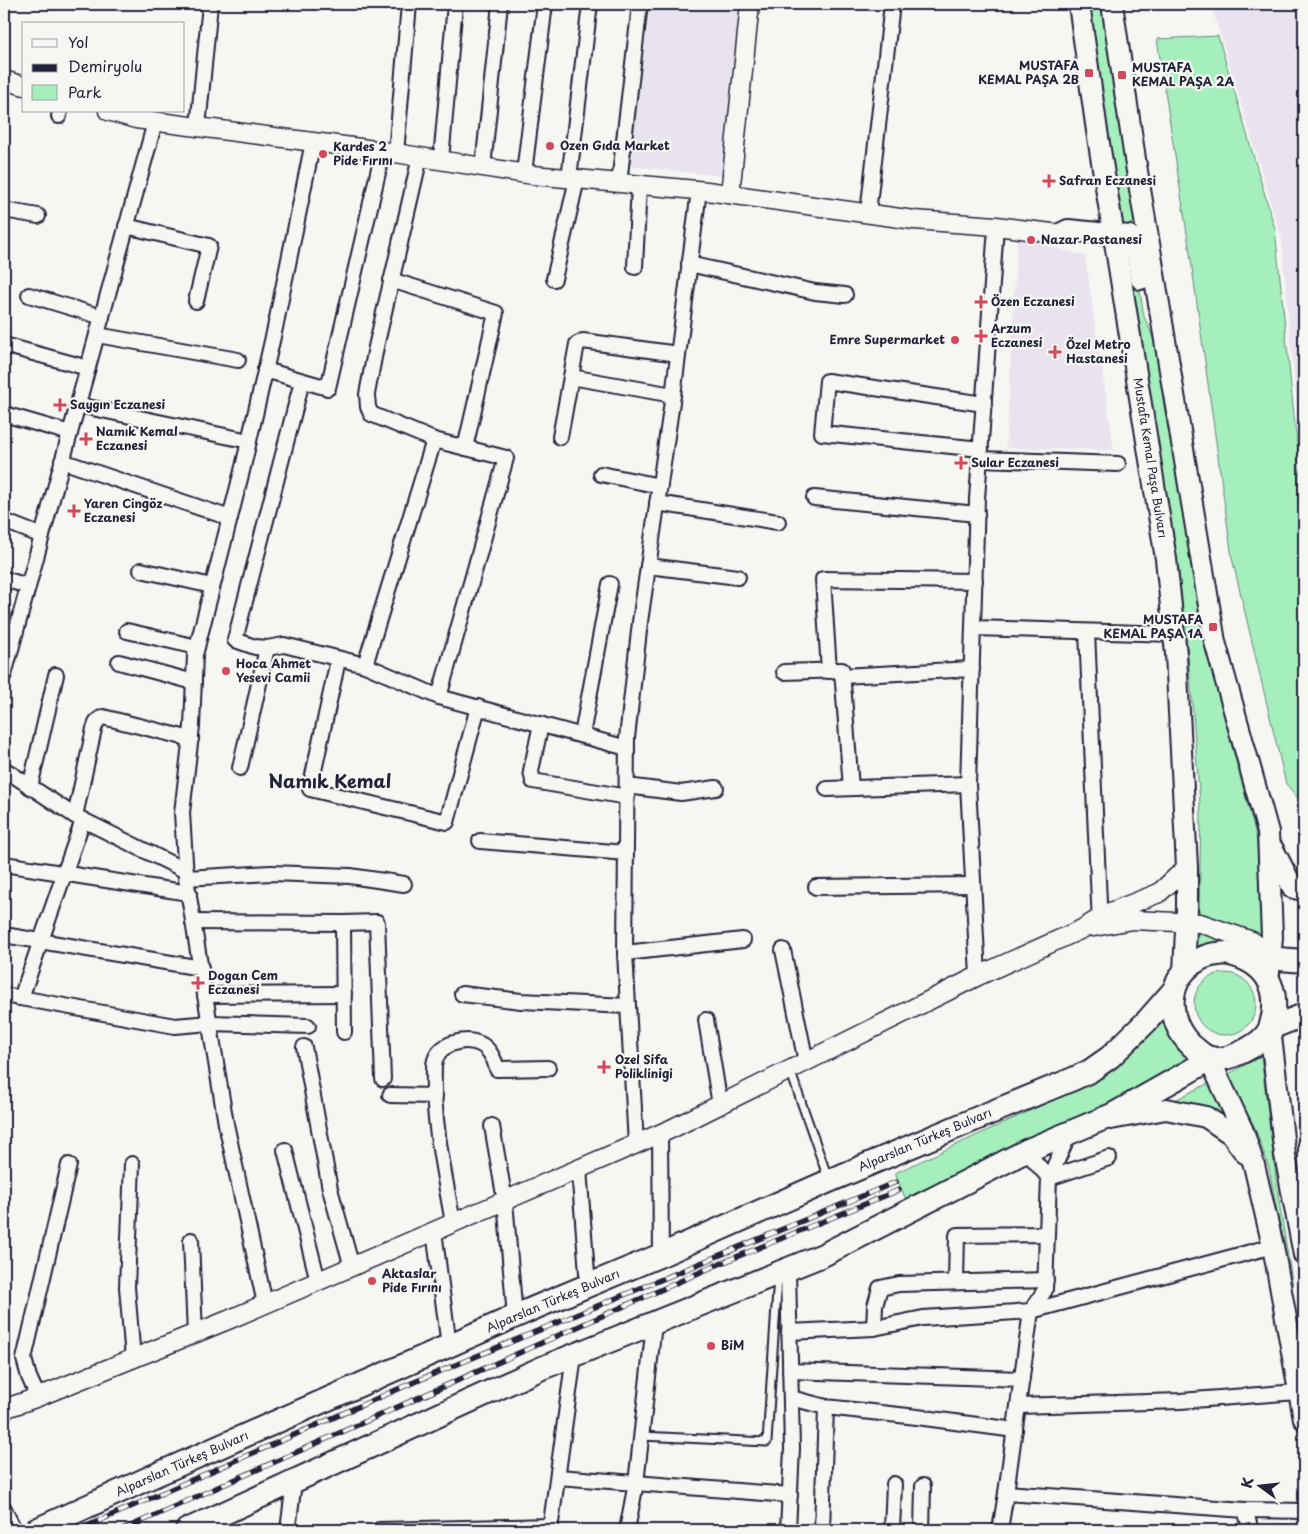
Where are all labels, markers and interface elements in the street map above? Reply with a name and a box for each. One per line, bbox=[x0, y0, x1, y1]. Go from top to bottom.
legend bbox=[22, 22, 185, 112]
text: Yol bbox=[68, 30, 89, 53]
text: Demiryolu bbox=[68, 54, 142, 77]
place label: MUSTAFA KEMAL PAŞA 2B bbox=[978, 56, 1080, 88]
place label: MUSTAFA KEMAL PAŞA 2A bbox=[1132, 58, 1235, 90]
marker: MUSTAFA KEMAL PAŞA 2B bbox=[1083, 67, 1095, 79]
marker: MUSTAFA KEMAL PAŞA 2A bbox=[1116, 69, 1128, 81]
text: Park bbox=[68, 80, 102, 103]
place label: Ozen Gıda Market bbox=[560, 136, 670, 154]
place label: Kardes 2 Pide Fırını bbox=[333, 137, 393, 169]
marker: Ozen Gıda Market bbox=[544, 140, 556, 152]
marker: Kardes 2 Pide Fırını bbox=[317, 148, 329, 160]
place label: Safran Eczanesi bbox=[1059, 171, 1156, 189]
marker: Safran Eczanesi bbox=[1043, 175, 1055, 187]
place label: Nazar Pastanesi bbox=[1041, 230, 1142, 248]
marker: Nazar Pastanesi bbox=[1025, 234, 1037, 246]
place label: Özen Eczanesi bbox=[991, 292, 1075, 310]
marker: Özen Eczanesi bbox=[975, 296, 987, 308]
place label: Arzum Eczanesi bbox=[990, 319, 1043, 351]
place label: Emre Supermarket bbox=[830, 330, 945, 348]
marker: Arzum Eczanesi bbox=[975, 330, 987, 342]
marker: Emre Supermarket bbox=[949, 334, 961, 346]
place label: Özel Metro Hastanesi bbox=[1066, 335, 1130, 367]
marker: Özel Metro Hastanesi bbox=[1048, 345, 1062, 359]
street label: Mustafa Kemal Paşa Bulvarı bbox=[1129, 376, 1173, 539]
place label: Saygın Eczanesi bbox=[70, 395, 166, 413]
marker: Saygın Eczanesi bbox=[54, 399, 66, 411]
place label: Namık Kemal Eczanesi bbox=[96, 422, 178, 454]
marker: Namık Kemal Eczanesi bbox=[80, 433, 92, 445]
place label: Sular Eczanesi bbox=[971, 453, 1059, 471]
marker: Sular Eczanesi bbox=[955, 457, 967, 469]
place label: Yaren Cingöz Eczanesi bbox=[84, 494, 162, 526]
marker: Yaren Cingöz Eczanesi bbox=[68, 505, 80, 517]
place label: MUSTAFA KEMAL PAŞA 1A bbox=[1103, 610, 1204, 642]
marker: MUSTAFA KEMAL PAŞA 1A bbox=[1207, 621, 1219, 633]
place label: Hoca Ahmet Yesevi Camii bbox=[236, 654, 311, 686]
marker: Hoca Ahmet Yesevi Camii bbox=[220, 665, 232, 677]
district label: Namık Kemal bbox=[269, 767, 391, 794]
place label: Dogan Cem Eczanesi bbox=[208, 966, 278, 998]
marker: Dogan Cem Eczanesi bbox=[192, 977, 204, 989]
place label: Ozel Sifa Poliklinigi bbox=[615, 1050, 673, 1082]
marker: Ozel Sifa Poliklinigi bbox=[597, 1060, 611, 1074]
street label: Alparslan Türkeş Bulvarı bbox=[855, 1103, 994, 1175]
place label: Aktaslar Pide Fırını bbox=[382, 1264, 442, 1296]
street label: Alparslan Türkeş Bulvarı bbox=[483, 1264, 622, 1336]
marker: Aktaslar Pide Fırını bbox=[366, 1275, 378, 1287]
place label: BiM bbox=[721, 1336, 744, 1354]
marker: BiM bbox=[705, 1340, 717, 1352]
street label: Alparslan Türkeş Bulvarı bbox=[112, 1426, 251, 1501]
north arrow bbox=[1236, 1462, 1286, 1512]
text: K bbox=[1235, 1475, 1258, 1490]

